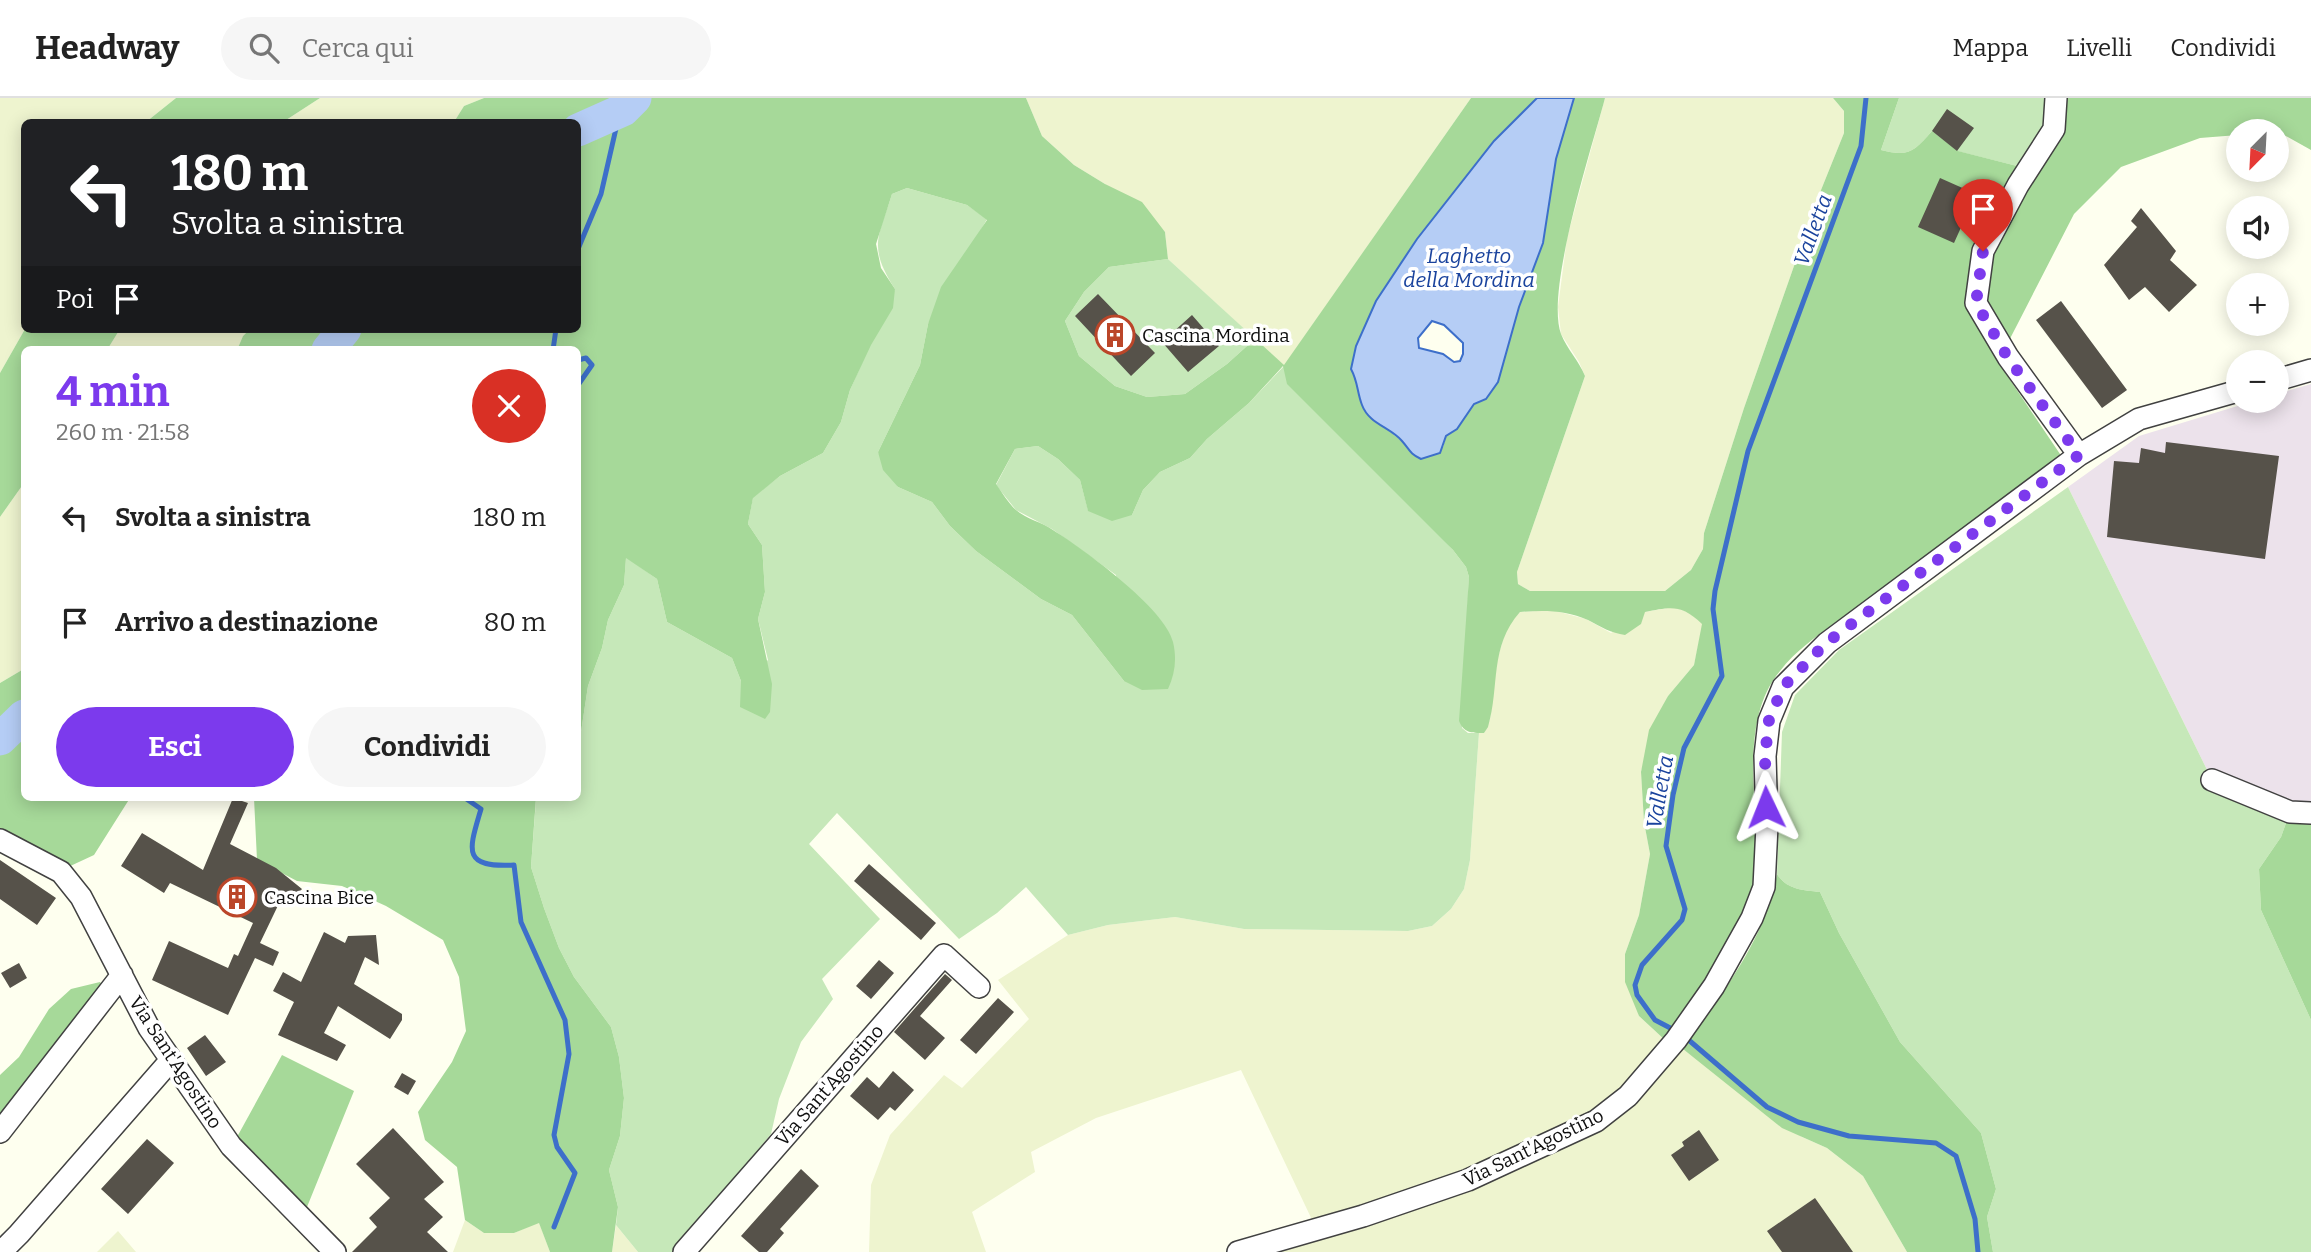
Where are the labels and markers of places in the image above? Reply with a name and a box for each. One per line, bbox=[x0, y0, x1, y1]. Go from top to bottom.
pin bbox=[1953, 179, 2013, 251]
building icon: Cascina Mordina bbox=[1094, 314, 1136, 356]
place label: Cascina Mordina bbox=[1142, 324, 1290, 347]
building icon: Cascina Bice bbox=[216, 876, 258, 918]
place label: Cascina Bice bbox=[264, 886, 374, 909]

